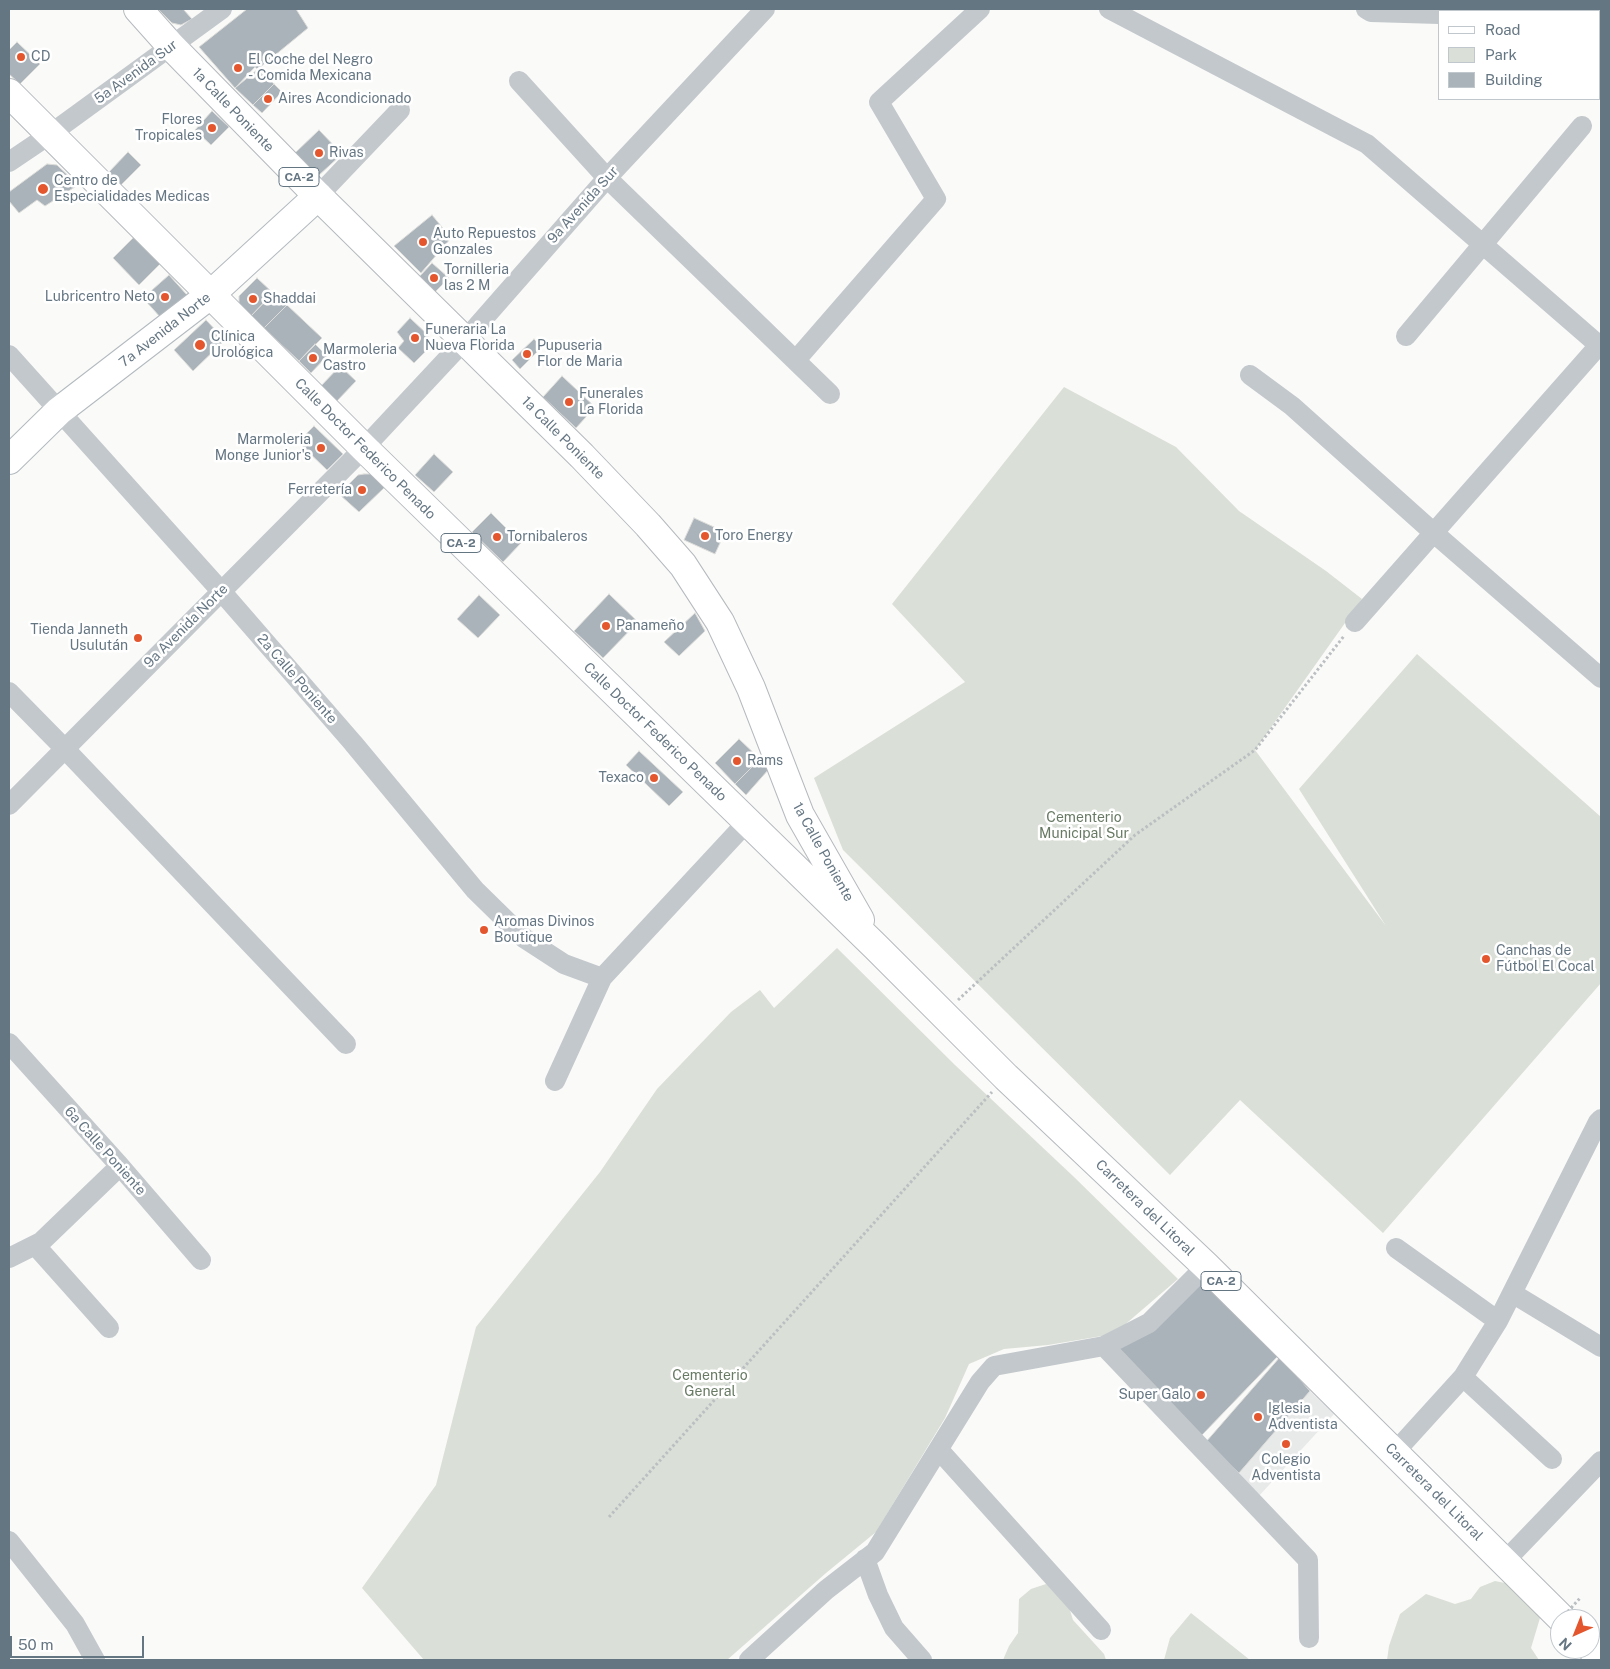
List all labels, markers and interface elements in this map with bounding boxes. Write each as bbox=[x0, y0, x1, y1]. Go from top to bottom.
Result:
legend bbox=[1438, 10, 1600, 100]
text: Road bbox=[1485, 21, 1521, 38]
street label: 5a Avenida Sur bbox=[91, 36, 181, 108]
text: Park bbox=[1485, 46, 1517, 63]
place label: CD bbox=[31, 49, 50, 65]
marker: CD bbox=[15, 51, 27, 63]
place label: El Coche del Negro - Comida Mexicana bbox=[248, 52, 373, 84]
marker: El Coche del Negro - Comida Mexicana bbox=[232, 62, 244, 74]
street label: 1a Calle Poniente bbox=[189, 64, 277, 156]
text: Building bbox=[1485, 71, 1543, 88]
place label: Aires Acondicionado bbox=[278, 91, 411, 107]
marker: Aires Acondicionado bbox=[262, 93, 274, 105]
place label: Flores Tropicales bbox=[135, 112, 202, 144]
marker: Flores Tropicales bbox=[206, 122, 218, 134]
place label: Rivas bbox=[329, 145, 363, 161]
marker: Rivas bbox=[313, 147, 325, 159]
street label: 9a Avenida Sur bbox=[544, 163, 622, 247]
road number: CA-2 bbox=[279, 168, 319, 186]
place label: Centro de Especialidades Medicas bbox=[54, 173, 209, 206]
marker: Centro de Especialidades Medicas bbox=[36, 182, 50, 196]
place label: Auto Repuestos Gonzales bbox=[433, 226, 536, 258]
marker: Auto Repuestos Gonzales bbox=[417, 236, 429, 248]
place label: Tornilleria las 2 M bbox=[444, 262, 509, 294]
marker: Tornilleria las 2 M bbox=[428, 272, 440, 284]
place label: Lubricentro Neto bbox=[45, 289, 155, 305]
street label: 7a Avenida Norte bbox=[116, 289, 214, 371]
marker: Lubricentro Neto bbox=[159, 291, 171, 303]
place label: Shaddai bbox=[263, 291, 316, 307]
marker: Shaddai bbox=[247, 293, 259, 305]
place label: Funeraria La Nueva Florida bbox=[425, 322, 515, 354]
place label: Clínica Urológica bbox=[211, 329, 273, 362]
marker: Funeraria La Nueva Florida bbox=[409, 332, 421, 344]
marker: Clínica Urológica bbox=[193, 338, 207, 352]
place label: Pupuseria Flor de Maria bbox=[537, 338, 622, 371]
place label: Marmoleria Castro bbox=[323, 342, 397, 374]
marker: Pupuseria Flor de Maria bbox=[521, 348, 533, 360]
marker: Marmoleria Castro bbox=[307, 352, 319, 364]
street label: Calle Doctor Federico Penado bbox=[291, 375, 439, 523]
place label: Funerales La Florida bbox=[579, 386, 643, 418]
street label: 1a Calle Poniente bbox=[518, 393, 608, 483]
marker: Funerales La Florida bbox=[563, 396, 575, 408]
place label: Marmoleria Monge Junior's bbox=[215, 432, 311, 464]
marker: Marmoleria Monge Junior's bbox=[315, 442, 327, 454]
place label: Ferretería bbox=[288, 482, 352, 498]
marker: Ferretería bbox=[356, 484, 368, 496]
place label: Toro Energy bbox=[715, 528, 793, 544]
place label: Tornibaleros bbox=[507, 529, 588, 545]
marker: Toro Energy bbox=[699, 530, 711, 542]
marker: Tornibaleros bbox=[491, 531, 503, 543]
road number: CA-2 bbox=[441, 534, 481, 552]
street label: 9a Avenida Norte bbox=[141, 581, 231, 671]
place label: Panameño bbox=[616, 618, 684, 634]
marker: Panameño bbox=[600, 620, 612, 632]
place label: Tienda Janneth Usulután bbox=[30, 622, 128, 654]
street label: 2a Calle Poniente bbox=[254, 631, 340, 727]
marker: Tienda Janneth Usulután bbox=[132, 632, 144, 644]
street label: Calle Doctor Federico Penado bbox=[580, 659, 730, 805]
place label: Rams bbox=[747, 753, 783, 769]
marker: Rams bbox=[731, 755, 743, 767]
place label: Texaco bbox=[598, 770, 644, 786]
marker: Texaco bbox=[648, 772, 660, 784]
street label: 1a Calle Poniente bbox=[789, 800, 857, 904]
park label: Cementerio Municipal Sur bbox=[1039, 810, 1129, 842]
place label: Aromas Divinos Boutique bbox=[494, 914, 594, 946]
marker: Aromas Divinos Boutique bbox=[478, 924, 490, 936]
place label: Canchas de Fútbol El Cocal bbox=[1496, 943, 1595, 976]
marker: Canchas de Fútbol El Cocal bbox=[1480, 953, 1492, 965]
street label: 6a Calle Poniente bbox=[61, 1103, 149, 1199]
street label: Carretera del Litoral bbox=[1092, 1156, 1198, 1260]
road number: CA-2 bbox=[1201, 1272, 1241, 1290]
park label: Cementerio General bbox=[672, 1368, 748, 1400]
place label: Super Galo bbox=[1118, 1387, 1191, 1403]
marker: Super Galo bbox=[1195, 1389, 1207, 1401]
place label: Iglesia Adventista bbox=[1268, 1401, 1338, 1434]
marker: Iglesia Adventista bbox=[1252, 1411, 1264, 1423]
marker: Colegio Adventista bbox=[1280, 1438, 1292, 1450]
street label: Carretera del Litoral bbox=[1382, 1440, 1486, 1544]
place label: Colegio Adventista bbox=[1251, 1452, 1321, 1484]
north arrow bbox=[1550, 1609, 1600, 1659]
scale bar bbox=[12, 1626, 146, 1658]
text: N bbox=[1556, 1635, 1575, 1654]
text: 50 m bbox=[18, 1636, 53, 1653]

